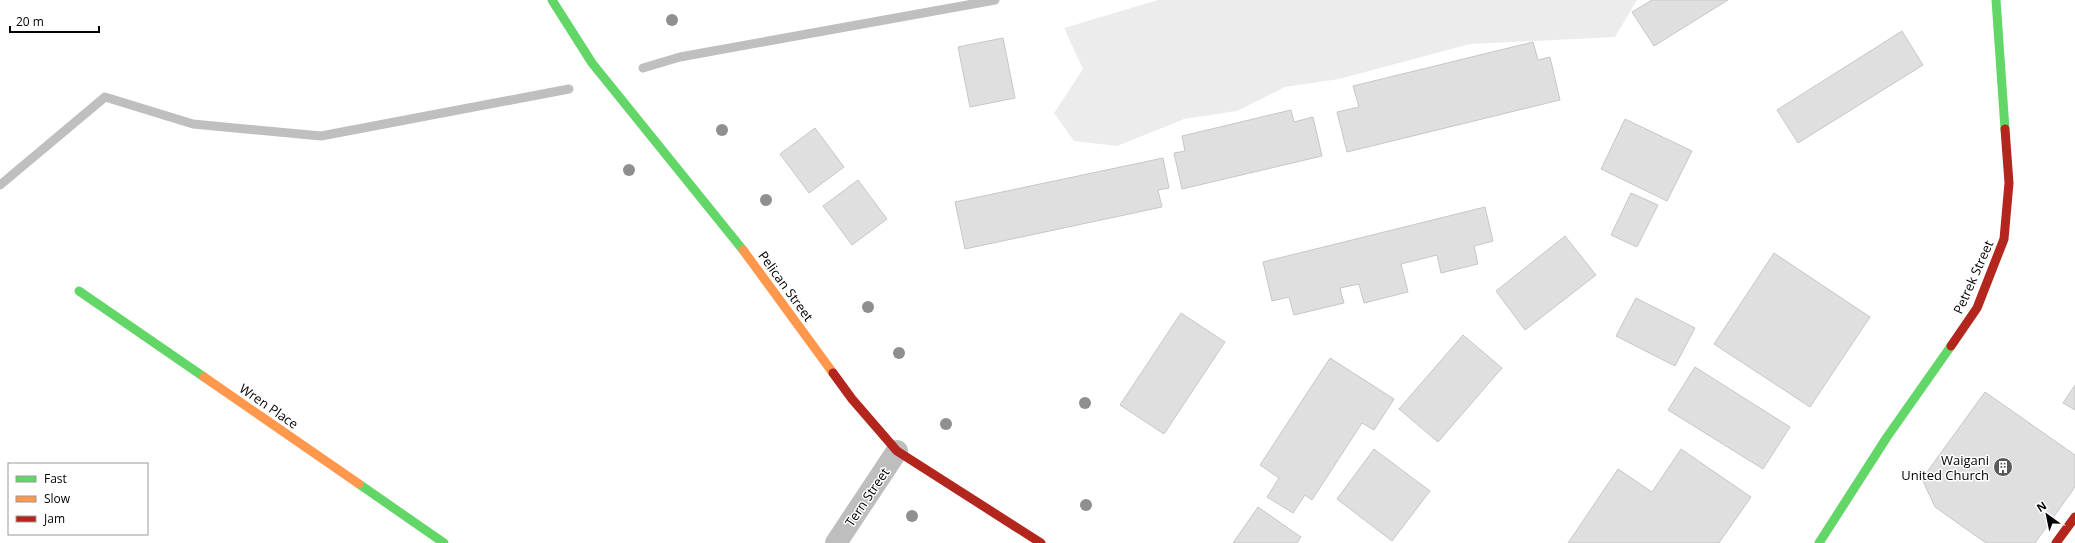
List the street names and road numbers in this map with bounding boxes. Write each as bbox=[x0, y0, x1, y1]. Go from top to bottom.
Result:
street label: Petrek Street bbox=[1949, 237, 1997, 317]
street label: Pelican Street bbox=[754, 247, 818, 325]
street label: Wren Place bbox=[236, 379, 302, 433]
street label: Tern Street bbox=[841, 464, 894, 530]

